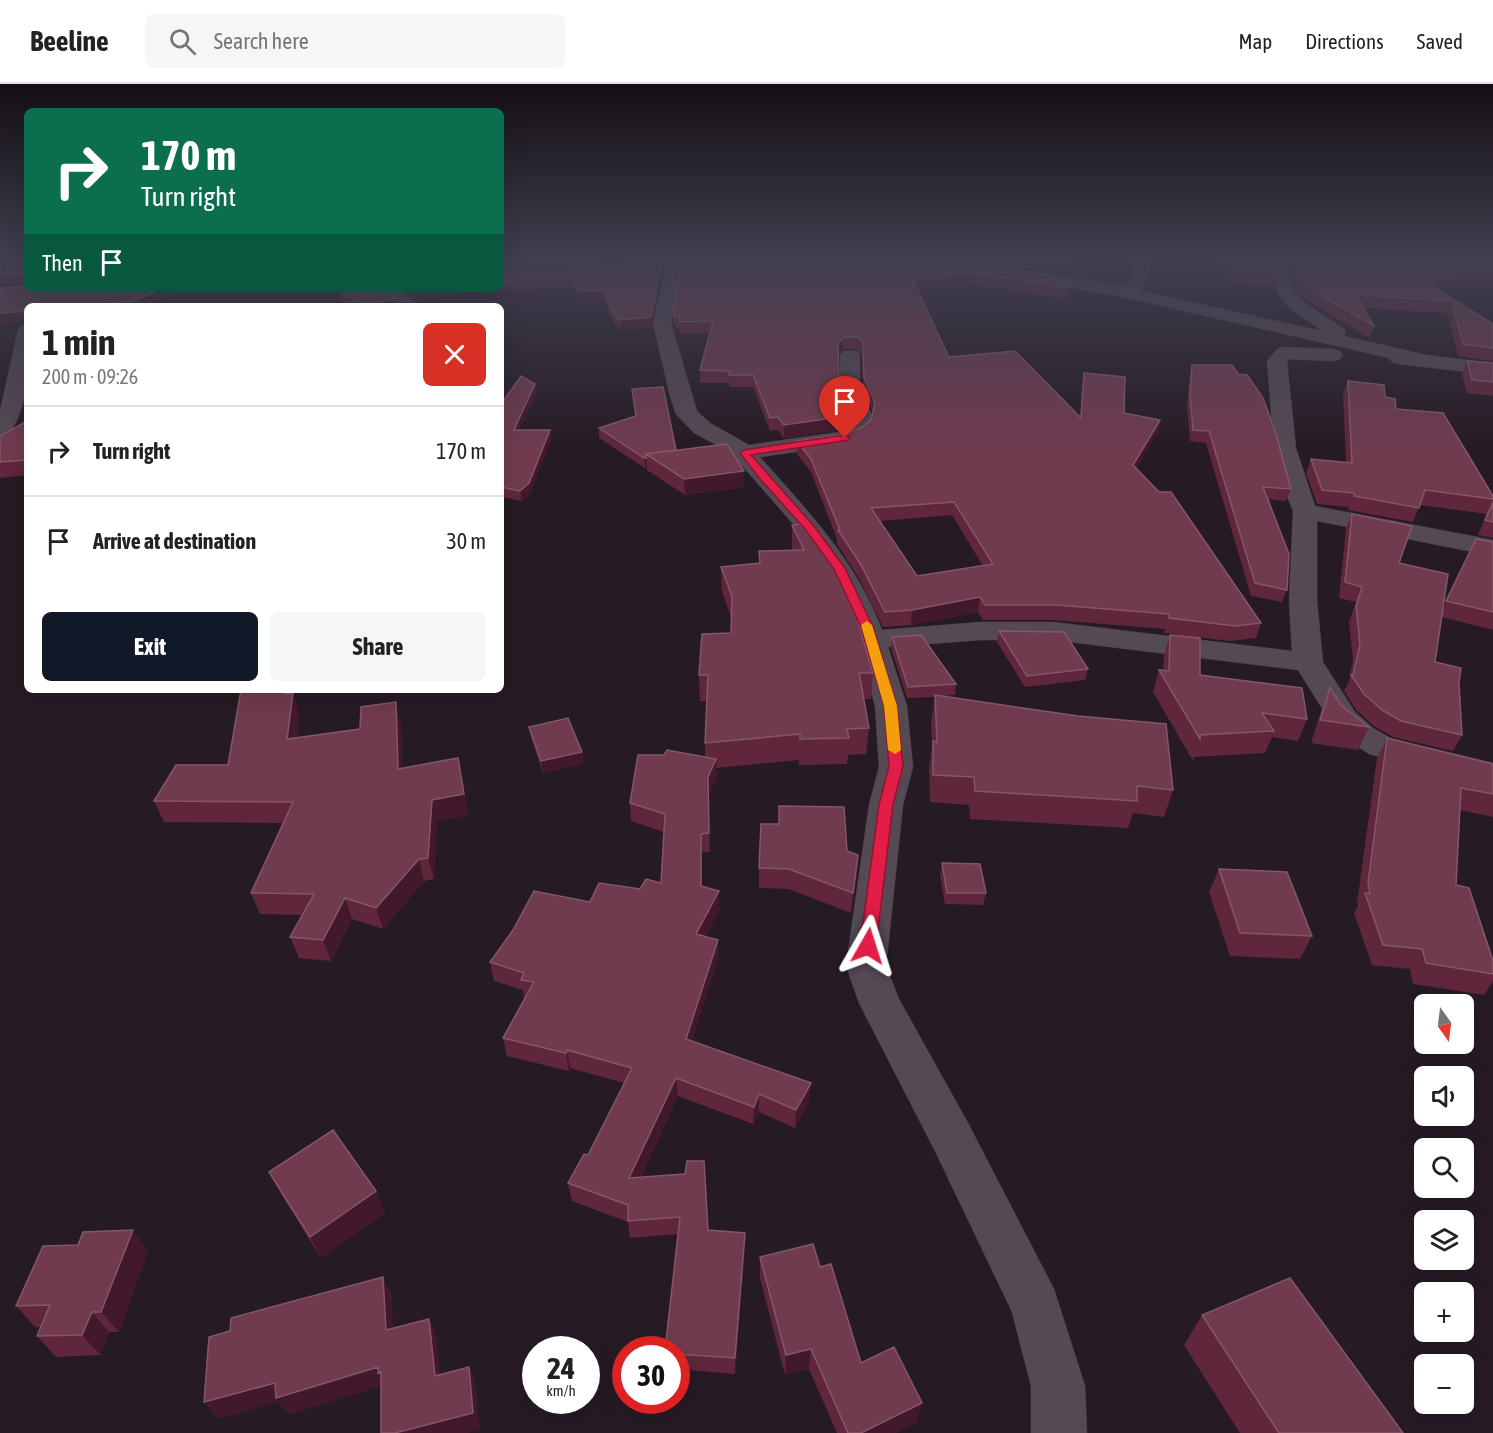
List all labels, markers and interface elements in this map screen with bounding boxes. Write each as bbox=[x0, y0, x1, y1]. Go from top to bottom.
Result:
search box bbox=[145, 14, 565, 68]
text: Beeline bbox=[30, 25, 109, 57]
icon: search bbox=[166, 25, 199, 58]
text: Search here bbox=[214, 28, 309, 54]
text: Map bbox=[1238, 29, 1272, 53]
text: Directions bbox=[1305, 29, 1384, 53]
text: Saved bbox=[1417, 29, 1463, 53]
text: 170 m bbox=[141, 131, 236, 179]
icon: right bbox=[42, 132, 120, 210]
text: Turn right bbox=[141, 181, 236, 212]
icon: arrive bbox=[95, 246, 128, 279]
text: Then bbox=[42, 250, 83, 276]
text: 1 min bbox=[42, 321, 116, 363]
button: close bbox=[423, 323, 486, 386]
text: 200 m · 09:26 bbox=[42, 365, 138, 388]
pin bbox=[819, 376, 870, 438]
icon: arrive bbox=[828, 385, 861, 418]
icon: right bbox=[42, 435, 75, 468]
text: Turn right bbox=[93, 438, 170, 464]
text: 170 m bbox=[436, 438, 486, 464]
icon: arrive bbox=[42, 525, 75, 558]
text: Arrive at destination bbox=[93, 528, 256, 554]
text: 30 m bbox=[446, 528, 486, 554]
button: Exit bbox=[42, 612, 258, 681]
button: Share bbox=[270, 612, 486, 681]
position arrow bbox=[836, 914, 900, 978]
north arrow bbox=[1414, 994, 1474, 1054]
map controls bbox=[1414, 994, 1474, 1414]
button: sound bbox=[1414, 1066, 1474, 1126]
button: search bbox=[1414, 1138, 1474, 1198]
button: layers bbox=[1414, 1210, 1474, 1270]
button: + bbox=[1414, 1282, 1474, 1342]
speed limit sign: 30 bbox=[612, 1336, 690, 1414]
text: 24 bbox=[547, 1351, 575, 1385]
button: − bbox=[1414, 1354, 1474, 1414]
text: km/h bbox=[546, 1382, 576, 1399]

